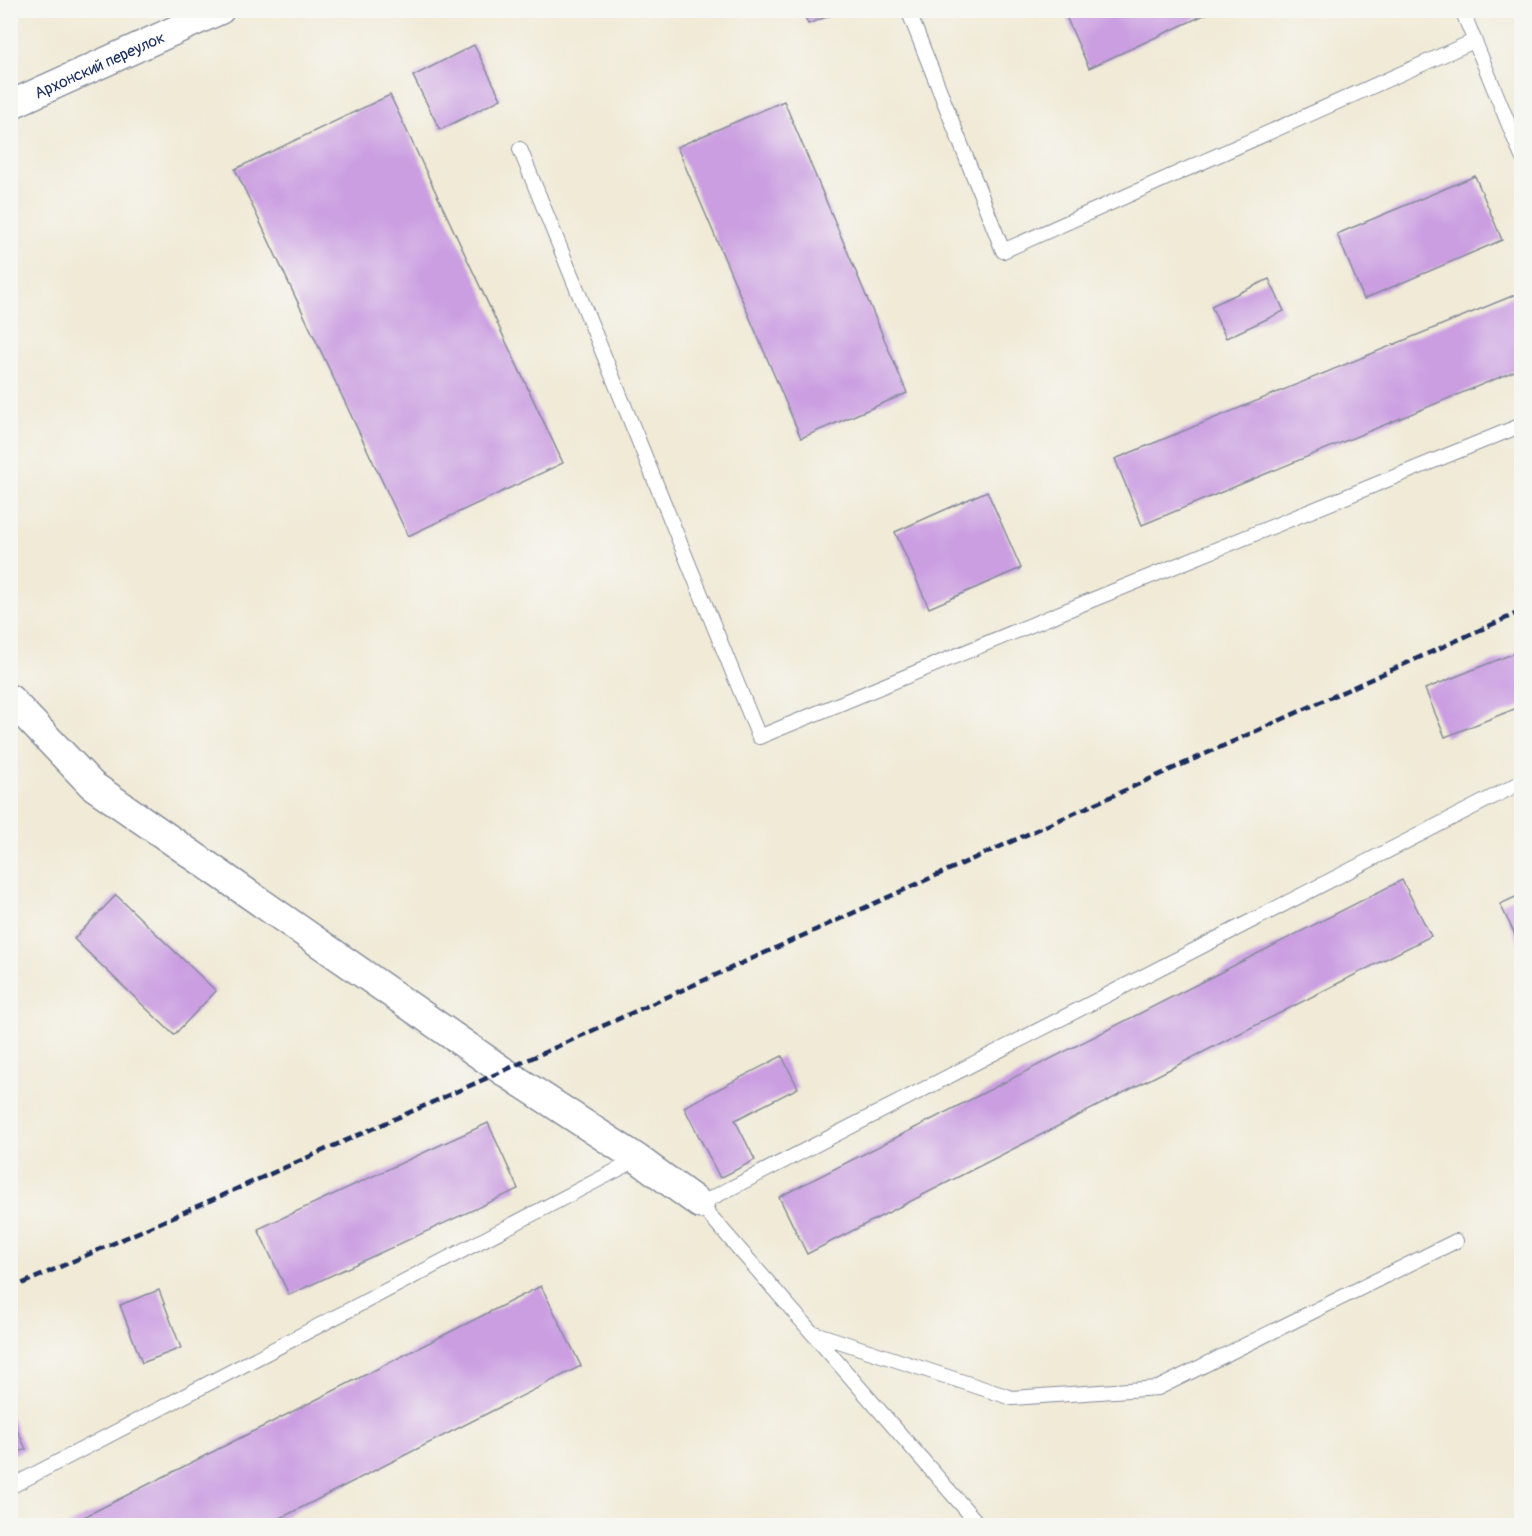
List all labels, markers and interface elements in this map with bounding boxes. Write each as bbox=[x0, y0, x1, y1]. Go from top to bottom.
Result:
street label: Архонский переулок bbox=[31, 27, 168, 104]

